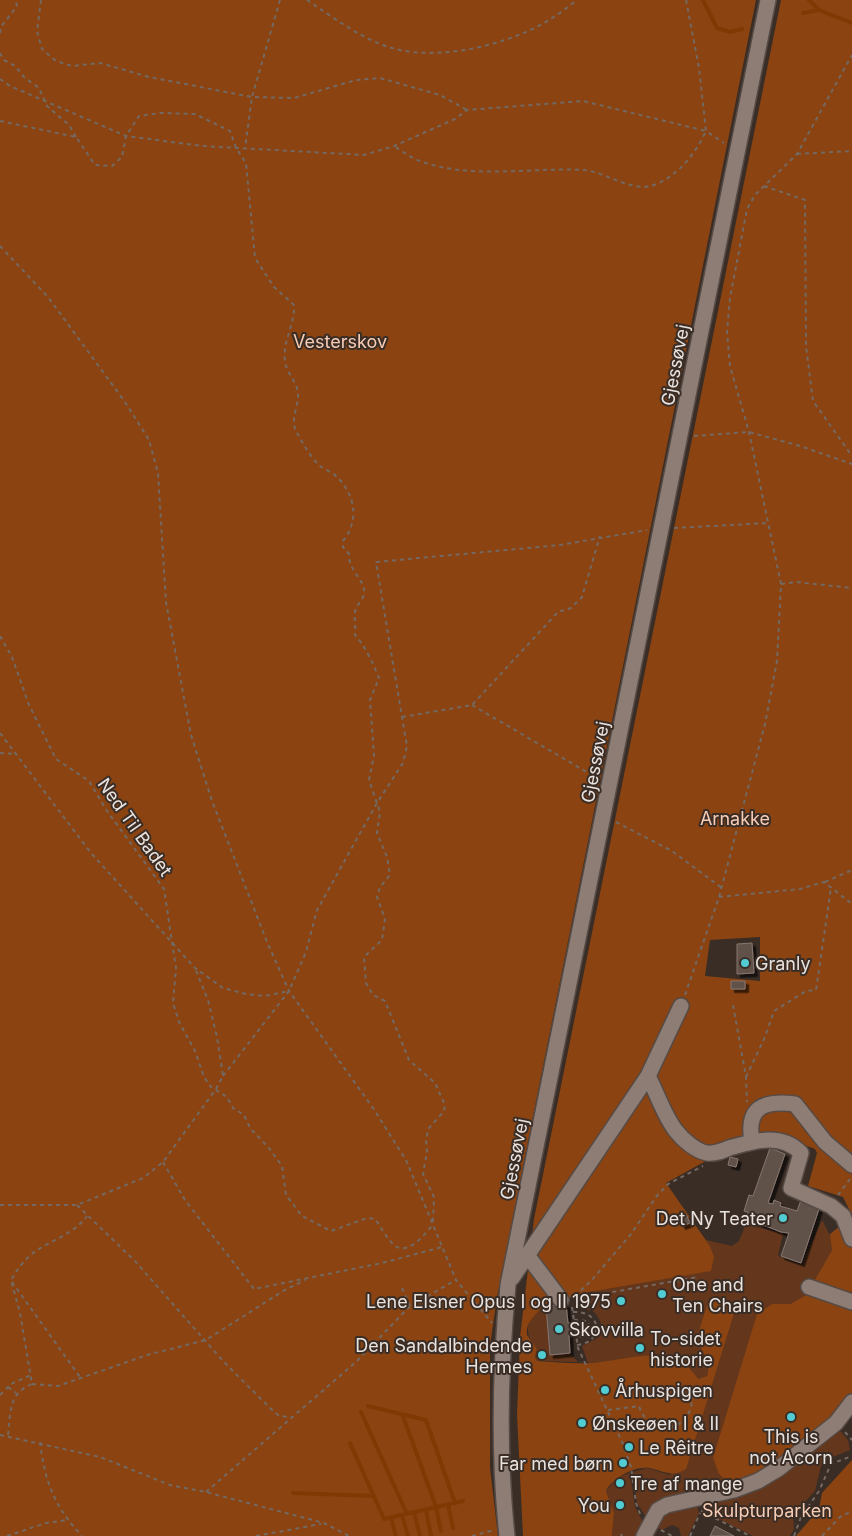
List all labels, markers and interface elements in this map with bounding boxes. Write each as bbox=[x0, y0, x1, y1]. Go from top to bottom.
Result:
street label: Gjessøvej bbox=[657, 323, 693, 407]
park label: Vesterskov bbox=[293, 331, 387, 352]
street label: Gjessøvej bbox=[577, 720, 613, 804]
street label: Ned Til Badet bbox=[93, 774, 177, 880]
park label: Arnakke bbox=[700, 808, 770, 829]
place label: Granly bbox=[755, 953, 811, 974]
marker: Granly bbox=[739, 957, 751, 969]
street label: Gjessøvej bbox=[496, 1117, 532, 1201]
place label: Det Ny Teater bbox=[656, 1208, 773, 1229]
marker: Det Ny Teater bbox=[777, 1212, 789, 1224]
place label: One and Ten Chairs bbox=[672, 1274, 763, 1316]
marker: One and Ten Chairs bbox=[656, 1288, 668, 1300]
place label: Lene Elsner Opus I og II 1975 bbox=[366, 1291, 611, 1312]
marker: Lene Elsner Opus I og II 1975 bbox=[615, 1295, 627, 1307]
place label: Skovvilla bbox=[569, 1319, 644, 1340]
marker: Skovvilla bbox=[553, 1323, 565, 1335]
place label: To-sidet historie bbox=[650, 1328, 721, 1370]
place label: Den Sandalbindende Hermes bbox=[355, 1335, 532, 1377]
marker: To-sidet historie bbox=[634, 1342, 646, 1354]
marker: Den Sandalbindende Hermes bbox=[536, 1349, 548, 1361]
place label: Århuspigen bbox=[615, 1378, 713, 1401]
marker: Århuspigen bbox=[599, 1384, 611, 1396]
marker: This is not Acorn bbox=[785, 1411, 797, 1423]
place label: Ønskeøen I & II bbox=[592, 1413, 719, 1434]
marker: Ønskeøen I & II bbox=[576, 1417, 588, 1429]
place label: This is not Acorn bbox=[749, 1426, 833, 1468]
place label: Le Rêitre bbox=[639, 1437, 714, 1458]
marker: Le Rêitre bbox=[623, 1441, 635, 1453]
place label: Far med børn bbox=[499, 1453, 613, 1474]
marker: Far med børn bbox=[617, 1457, 629, 1469]
place label: Tre af mange bbox=[630, 1473, 743, 1494]
marker: Tre af mange bbox=[614, 1477, 626, 1489]
place label: You bbox=[578, 1495, 610, 1516]
marker: You bbox=[614, 1499, 626, 1511]
park label: Skulpturparken bbox=[702, 1500, 832, 1521]

